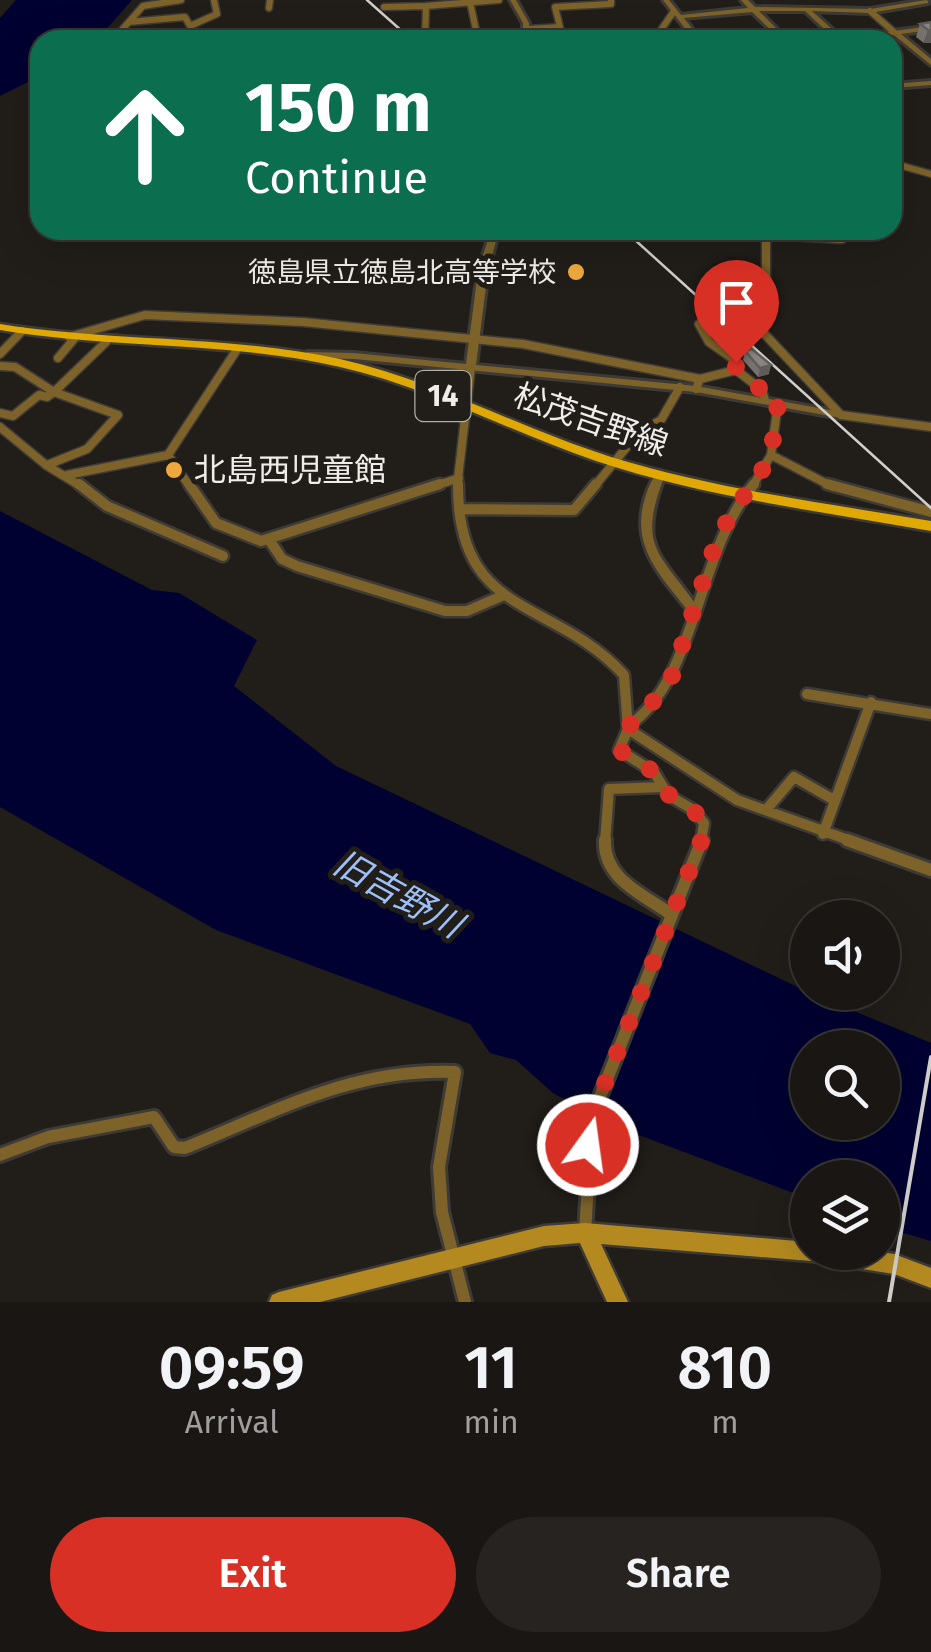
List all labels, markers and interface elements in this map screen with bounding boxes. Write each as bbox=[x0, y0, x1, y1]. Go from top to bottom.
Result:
text: 150 m bbox=[245, 66, 432, 150]
icon: ahead bbox=[80, 70, 210, 200]
text: Continue bbox=[245, 151, 428, 205]
place label: 徳島県立徳島北高等学校 bbox=[248, 256, 556, 289]
pin bbox=[694, 260, 779, 363]
marker: 徳島県立徳島北高等学校 bbox=[565, 261, 587, 283]
icon: arrive bbox=[709, 275, 764, 330]
road number: 14 bbox=[416, 371, 470, 421]
street label: 松茂吉野線 bbox=[509, 376, 673, 464]
place label: 北島西児童館 bbox=[194, 451, 386, 489]
marker: 北島西児童館 bbox=[163, 459, 185, 481]
water label: 旧吉野川 bbox=[327, 842, 473, 948]
map controls bbox=[790, 900, 900, 1270]
button: sound bbox=[790, 900, 900, 1010]
button: search bbox=[790, 1030, 900, 1140]
position arrow bbox=[536, 1093, 640, 1197]
button: layers bbox=[790, 1160, 900, 1270]
text: 09:59 bbox=[159, 1332, 305, 1404]
text: 11 bbox=[464, 1332, 518, 1404]
text: 810 bbox=[677, 1332, 772, 1404]
text: Arrival bbox=[185, 1403, 279, 1441]
text: min bbox=[463, 1403, 519, 1441]
text: m bbox=[711, 1403, 739, 1441]
button: Exit bbox=[50, 1517, 456, 1632]
button: Share bbox=[476, 1517, 881, 1632]

